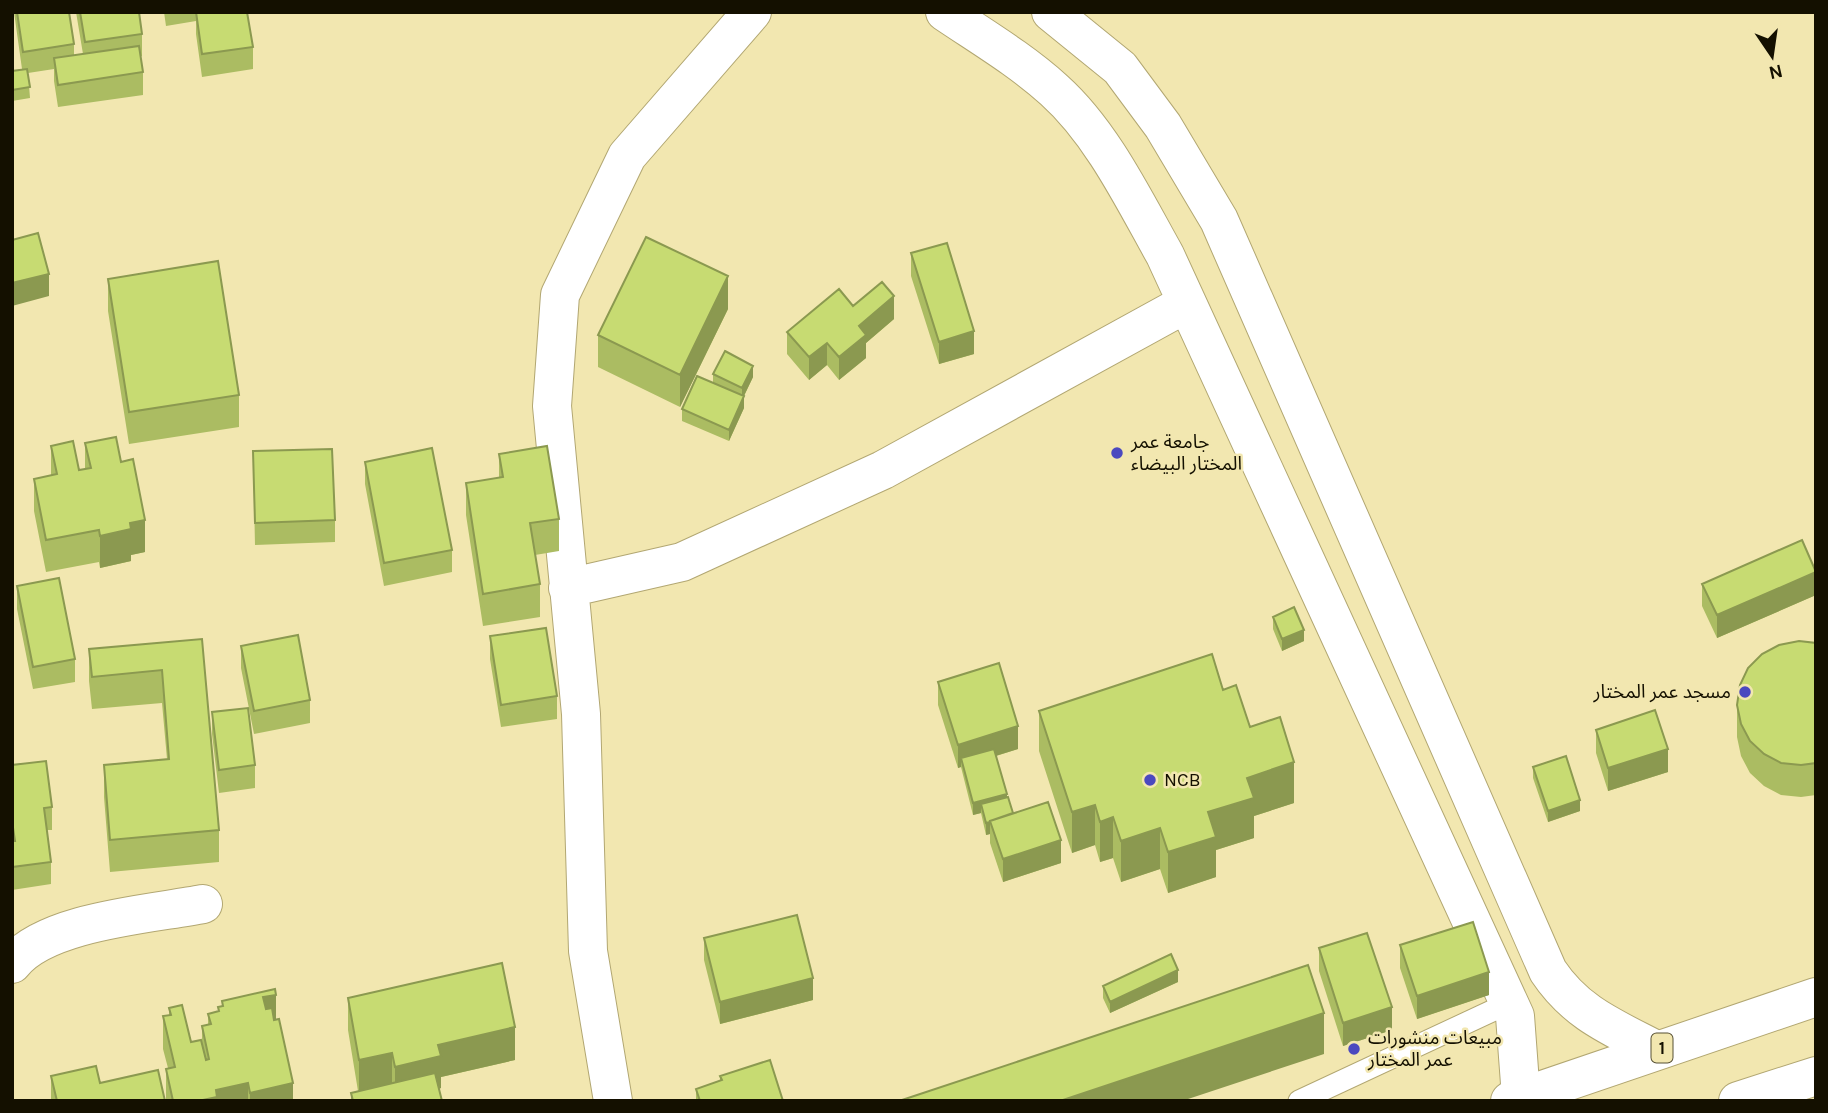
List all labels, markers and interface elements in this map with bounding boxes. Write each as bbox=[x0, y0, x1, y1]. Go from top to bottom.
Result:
north arrow bbox=[1737, 21, 1807, 91]
text: N bbox=[1766, 59, 1785, 84]
place label: جامعة عمر المختار البيضاء bbox=[1130, 431, 1242, 475]
marker: جامعة عمر المختار البيضاء bbox=[1109, 445, 1125, 461]
place label: مسجد عمر المختار bbox=[1592, 681, 1731, 703]
marker: مسجد عمر المختار bbox=[1737, 684, 1753, 700]
place label: NCB bbox=[1164, 769, 1200, 791]
marker: NCB bbox=[1142, 772, 1158, 788]
place label: مبيعات منشورات عمر المختار bbox=[1367, 1027, 1502, 1071]
road number: 1 bbox=[1652, 1034, 1672, 1063]
marker: مبيعات منشورات عمر المختار bbox=[1346, 1041, 1362, 1057]

